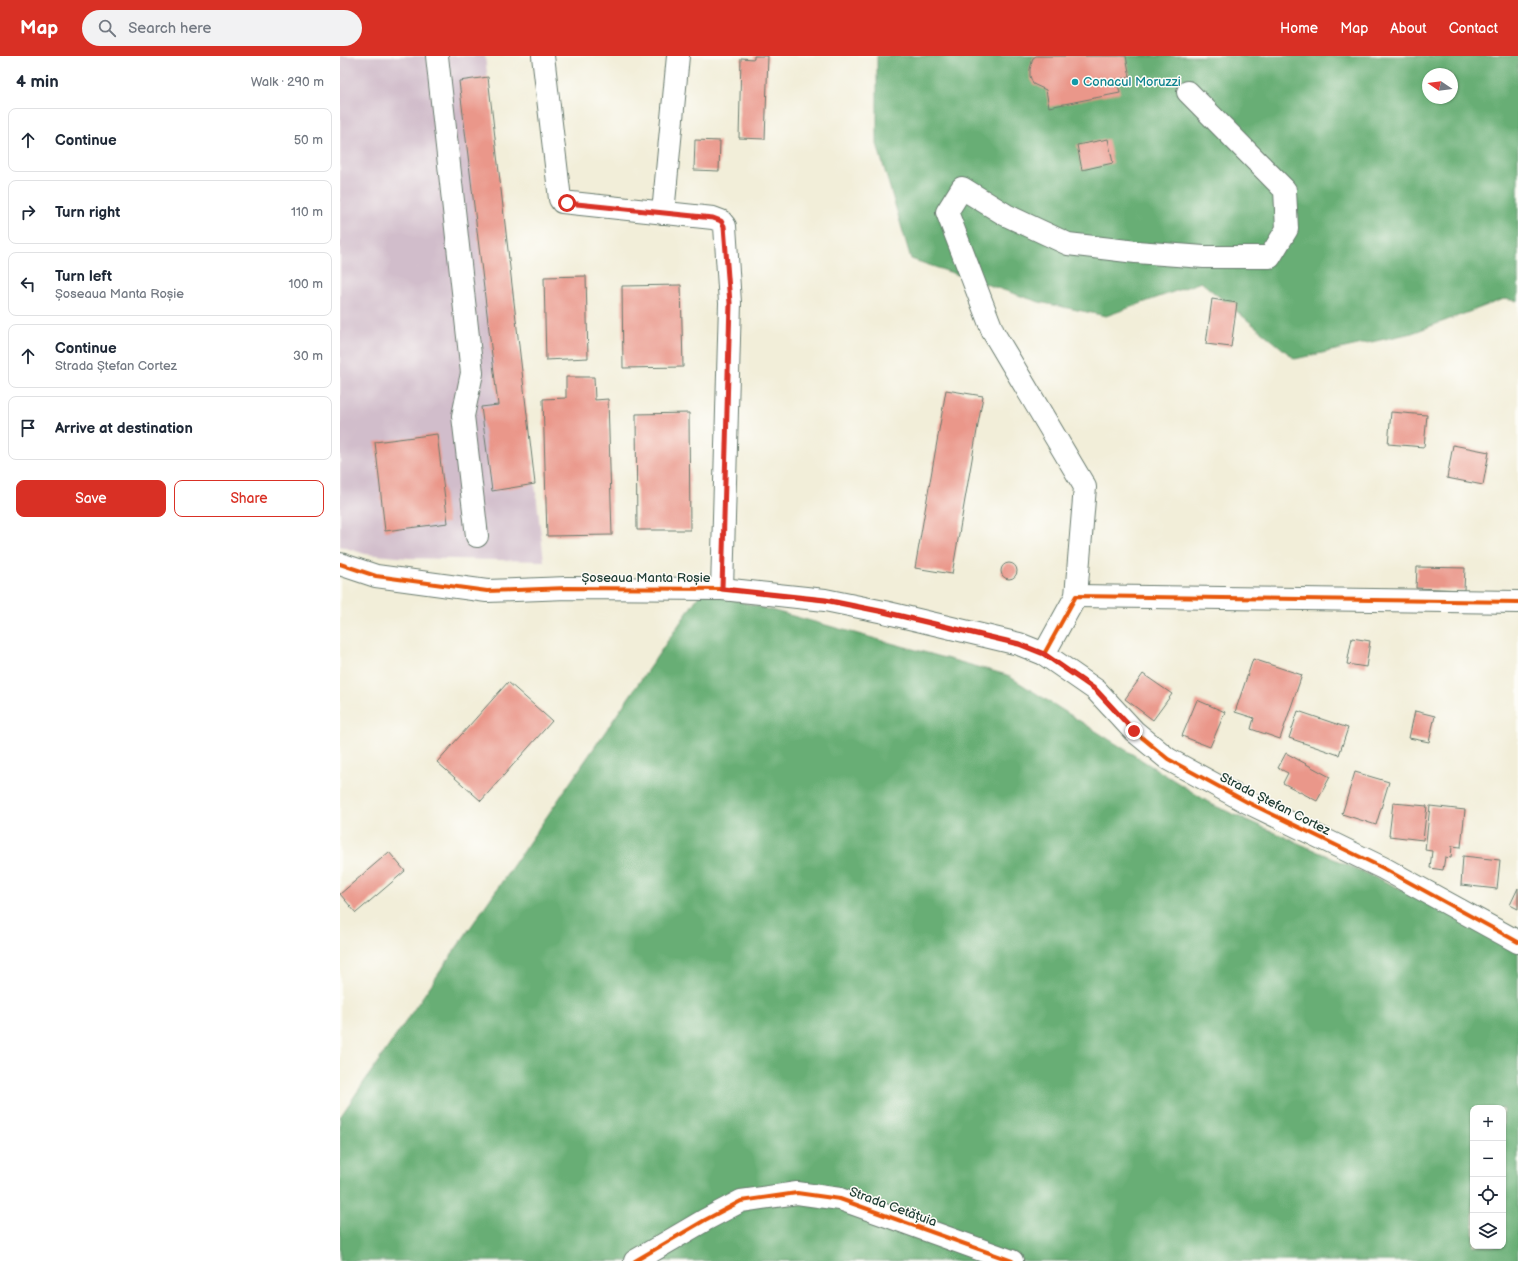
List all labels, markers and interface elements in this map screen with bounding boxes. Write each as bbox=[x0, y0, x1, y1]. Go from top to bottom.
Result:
search box bbox=[82, 10, 362, 46]
text: Map bbox=[20, 17, 58, 40]
icon: search bbox=[96, 17, 118, 39]
text: Search here bbox=[128, 19, 211, 38]
text: Home bbox=[1280, 20, 1318, 37]
text: Map bbox=[1340, 20, 1368, 37]
text: About bbox=[1390, 20, 1427, 37]
text: Contact bbox=[1449, 20, 1498, 37]
north arrow bbox=[1422, 68, 1458, 104]
text: 4 min bbox=[16, 72, 59, 92]
text: Walk · 290 m bbox=[251, 74, 324, 90]
place label: Conacul Moruzzi bbox=[1083, 74, 1181, 90]
marker: Conacul Moruzzi bbox=[1070, 77, 1080, 87]
icon: ahead bbox=[17, 129, 39, 151]
text: Continue bbox=[55, 131, 117, 150]
text: 50 m bbox=[294, 132, 323, 148]
route start bbox=[558, 194, 576, 212]
icon: right bbox=[17, 201, 39, 223]
text: Turn right bbox=[55, 203, 120, 222]
text: 110 m bbox=[291, 204, 323, 220]
text: Turn left bbox=[55, 267, 112, 286]
icon: left bbox=[17, 273, 39, 295]
text: 100 m bbox=[288, 276, 323, 292]
text: Șoseaua Manta Roșie bbox=[55, 286, 184, 302]
text: Continue bbox=[55, 339, 117, 358]
icon: ahead bbox=[17, 345, 39, 367]
text: 30 m bbox=[293, 348, 323, 364]
text: Strada Ștefan Cortez bbox=[55, 358, 177, 374]
icon: arrive bbox=[17, 417, 39, 439]
text: Arrive at destination bbox=[55, 419, 193, 438]
button: Save bbox=[16, 480, 166, 517]
button: Share bbox=[174, 480, 324, 517]
street label: Șoseaua Manta Roșie bbox=[581, 570, 711, 586]
route end bbox=[1125, 722, 1143, 740]
street label: Strada Ștefan Cortez bbox=[1217, 769, 1334, 839]
map controls bbox=[1470, 1105, 1506, 1249]
button: + bbox=[1470, 1105, 1506, 1141]
button: − bbox=[1470, 1141, 1506, 1177]
button: locate bbox=[1470, 1177, 1506, 1213]
street label: Strada Cetățuia bbox=[847, 1184, 939, 1230]
button: layers bbox=[1470, 1213, 1506, 1249]

